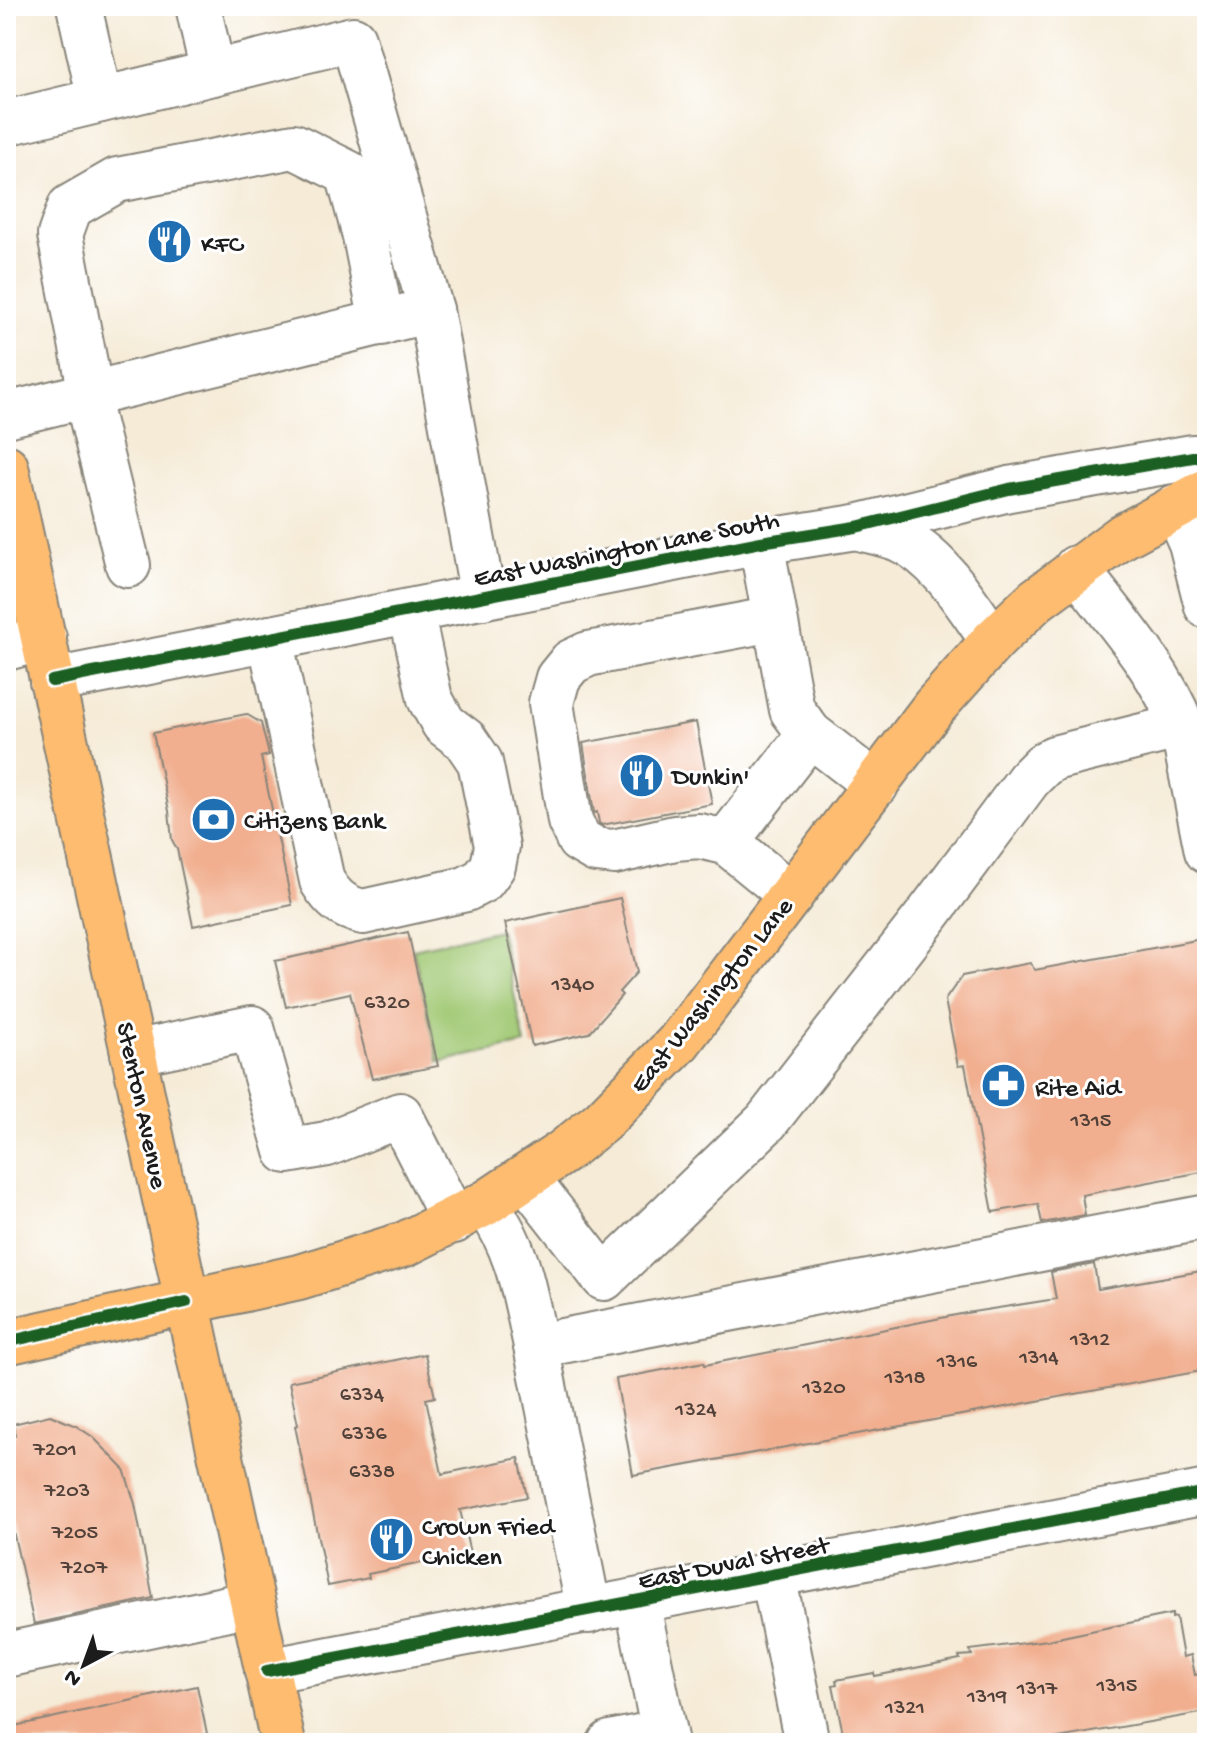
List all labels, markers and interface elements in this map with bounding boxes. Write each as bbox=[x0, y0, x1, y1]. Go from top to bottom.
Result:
restaurant icon: KFC bbox=[146, 218, 194, 266]
place label: KFC bbox=[201, 231, 245, 262]
street label: East Washington Lane South bbox=[471, 507, 782, 596]
restaurant icon: Dunkin' bbox=[617, 751, 665, 799]
place label: Dunkin' bbox=[670, 764, 750, 795]
bank icon: Citizens Bank bbox=[189, 795, 237, 843]
place label: Citizens Bank bbox=[244, 808, 387, 839]
street label: East Washington Lane bbox=[625, 893, 802, 1101]
house number: 1340 bbox=[550, 973, 595, 999]
house number: 6320 bbox=[364, 991, 410, 1017]
street label: Stenton Avenue bbox=[107, 1020, 172, 1192]
pharmacy icon: Rite Aid bbox=[980, 1062, 1028, 1110]
place label: Rite Aid bbox=[1035, 1075, 1122, 1106]
house number: 1315 bbox=[1070, 1109, 1111, 1135]
house number: 1312 bbox=[1069, 1328, 1110, 1354]
house number: 1314 bbox=[1018, 1346, 1059, 1372]
house number: 1316 bbox=[936, 1350, 978, 1376]
house number: 1318 bbox=[883, 1366, 926, 1392]
house number: 1320 bbox=[801, 1376, 846, 1402]
house number: 6334 bbox=[340, 1383, 385, 1409]
house number: 1324 bbox=[674, 1398, 717, 1424]
house number: 6336 bbox=[341, 1422, 387, 1448]
house number: 7201 bbox=[32, 1438, 77, 1464]
house number: 6338 bbox=[349, 1460, 395, 1486]
house number: 7203 bbox=[43, 1479, 90, 1505]
place label: Crown Fried Chicken bbox=[422, 1514, 556, 1575]
restaurant icon: Crown Fried Chicken bbox=[367, 1516, 415, 1564]
house number: 7205 bbox=[51, 1521, 98, 1547]
street label: East Duval Street bbox=[636, 1531, 834, 1599]
house number: 7207 bbox=[60, 1556, 108, 1582]
north arrow bbox=[44, 1625, 124, 1705]
text: N bbox=[60, 1663, 87, 1692]
house number: 1315 bbox=[1096, 1674, 1137, 1700]
house number: 1317 bbox=[1016, 1677, 1058, 1703]
house number: 1319 bbox=[966, 1685, 1007, 1711]
house number: 1321 bbox=[884, 1696, 925, 1722]

